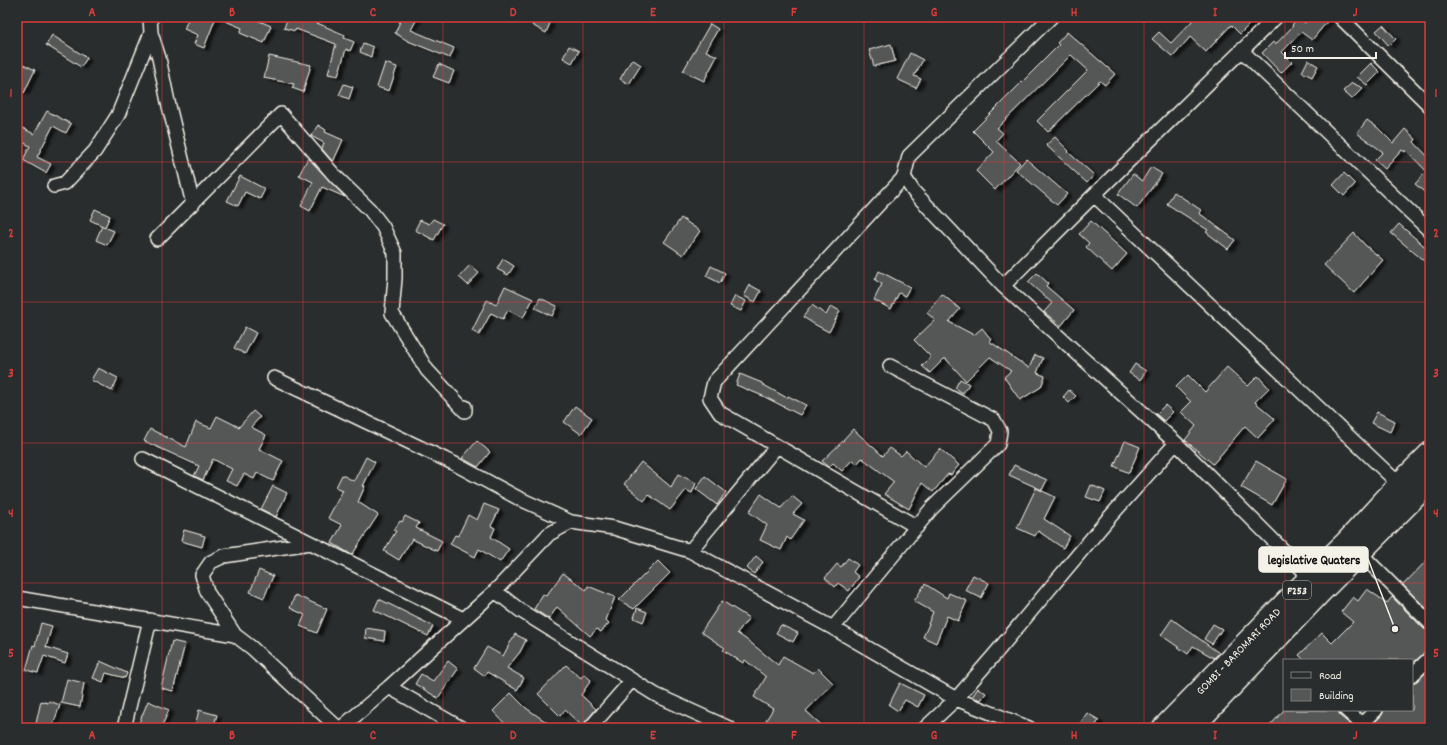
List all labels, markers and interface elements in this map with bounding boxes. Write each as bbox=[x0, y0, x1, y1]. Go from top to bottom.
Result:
text: A bbox=[88, 4, 96, 23]
text: B bbox=[229, 4, 235, 23]
text: C bbox=[370, 4, 377, 23]
text: D bbox=[510, 4, 517, 23]
text: E bbox=[650, 4, 657, 23]
text: F bbox=[791, 4, 797, 23]
text: G bbox=[931, 4, 938, 23]
text: H bbox=[1071, 4, 1078, 23]
text: I bbox=[1213, 4, 1218, 23]
text: J bbox=[1353, 4, 1358, 23]
scale bar bbox=[1285, 34, 1376, 60]
text: 50 m bbox=[1291, 41, 1314, 58]
text: 1 bbox=[10, 85, 13, 104]
text: 1 bbox=[1435, 85, 1438, 104]
text: 2 bbox=[8, 225, 14, 244]
text: 2 bbox=[1433, 225, 1439, 244]
text: 3 bbox=[8, 365, 14, 384]
text: 3 bbox=[1433, 365, 1439, 384]
text: 4 bbox=[8, 505, 14, 524]
text: 4 bbox=[1433, 505, 1439, 524]
callout: legislative Quaters bbox=[1259, 547, 1368, 572]
text: legislative Quaters bbox=[1268, 552, 1361, 571]
road number: F253 bbox=[1283, 581, 1311, 599]
street label: GOMBI - BAROMARI ROAD bbox=[1193, 605, 1285, 699]
text: 5 bbox=[8, 645, 14, 664]
text: 5 bbox=[1433, 645, 1439, 664]
legend bbox=[1283, 659, 1413, 711]
text: Road bbox=[1319, 668, 1341, 685]
text: Building bbox=[1319, 688, 1354, 705]
text: A bbox=[88, 727, 96, 745]
text: B bbox=[229, 727, 235, 745]
text: C bbox=[370, 727, 377, 745]
text: D bbox=[510, 727, 517, 745]
text: E bbox=[650, 727, 657, 745]
text: F bbox=[791, 727, 797, 745]
text: G bbox=[931, 727, 938, 745]
text: H bbox=[1071, 727, 1078, 745]
text: I bbox=[1213, 727, 1218, 745]
text: J bbox=[1353, 727, 1358, 745]

